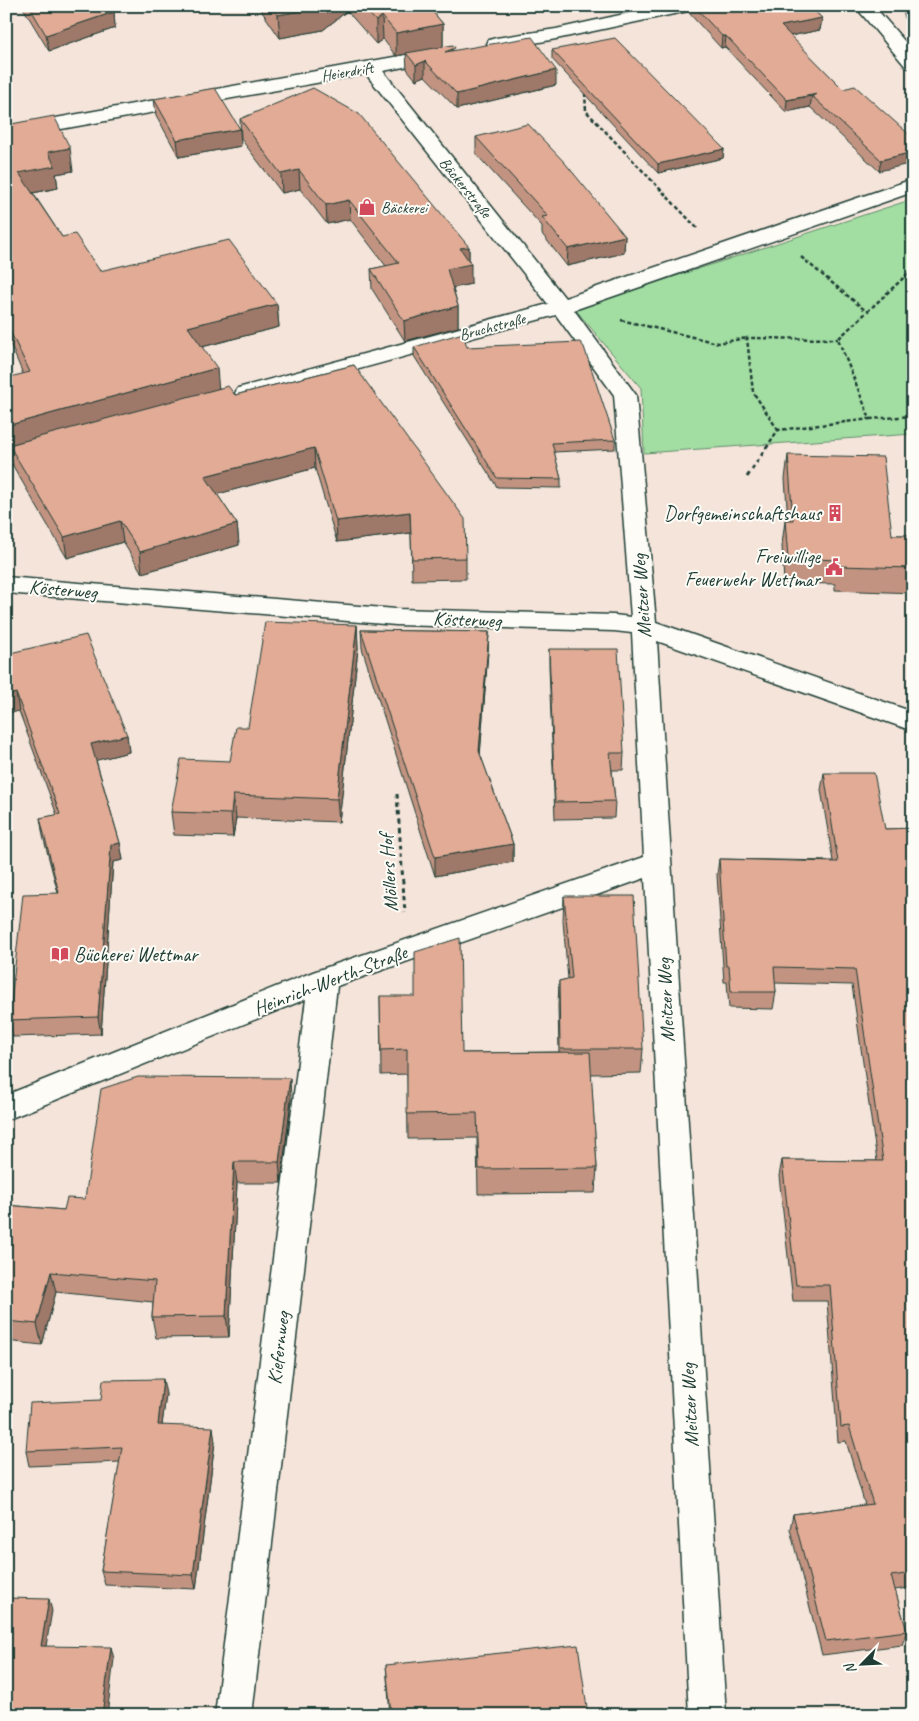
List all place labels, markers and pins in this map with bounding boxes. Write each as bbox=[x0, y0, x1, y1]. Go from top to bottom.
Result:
shop icon: Bäckerei bbox=[357, 197, 377, 217]
place label: Bäckerei bbox=[381, 198, 429, 218]
place label: Dorfgemeinschaftshaus bbox=[664, 501, 823, 526]
building icon: Dorfgemeinschaftshaus bbox=[825, 503, 845, 523]
place label: Freiwillige Feuerwehr Wettmar bbox=[685, 544, 822, 592]
public building icon: Freiwillige Feuerwehr Wettmar bbox=[824, 557, 844, 577]
place label: Bücherei Wettmar bbox=[74, 942, 199, 967]
library icon: Bücherei Wettmar bbox=[50, 944, 70, 964]

